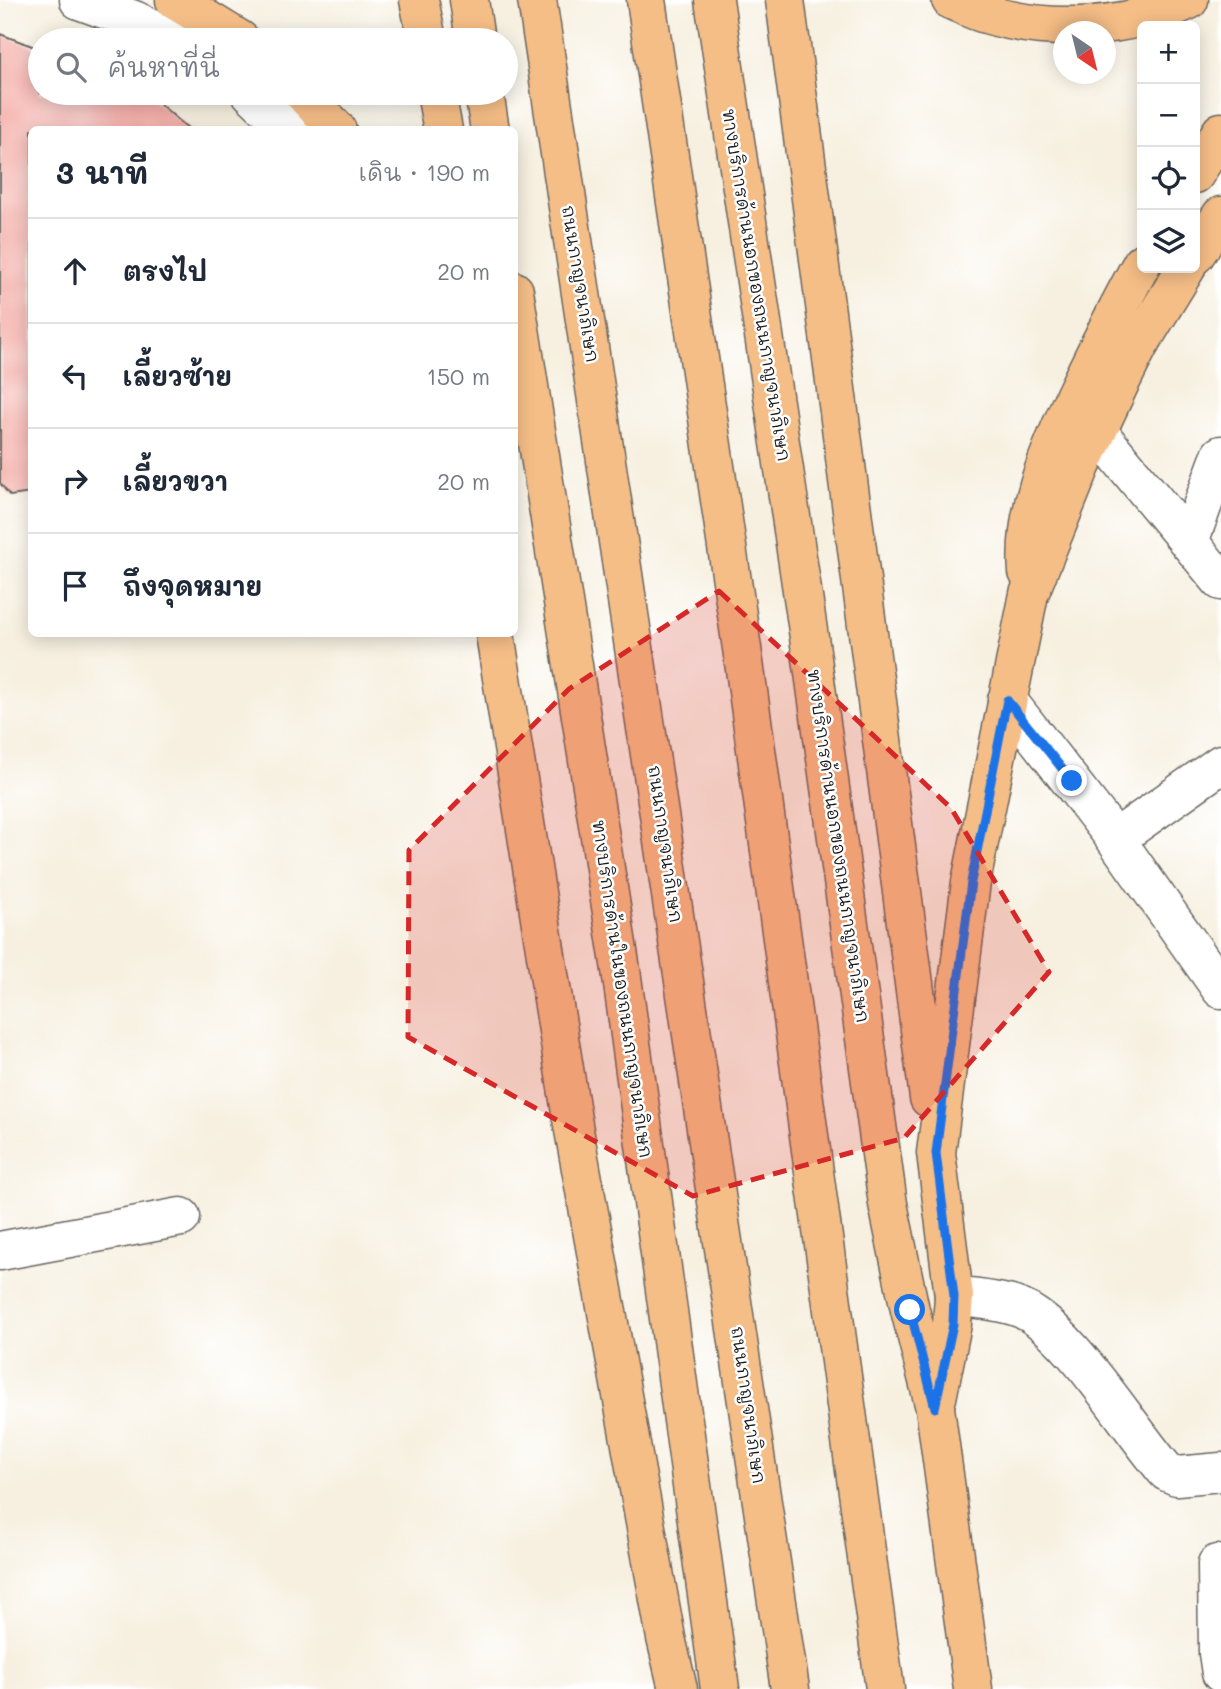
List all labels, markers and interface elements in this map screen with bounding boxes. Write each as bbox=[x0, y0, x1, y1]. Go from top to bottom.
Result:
north arrow bbox=[1053, 21, 1116, 84]
map controls bbox=[1137, 21, 1200, 273]
button: + bbox=[1137, 21, 1200, 84]
search box bbox=[28, 28, 518, 105]
icon: search bbox=[52, 48, 90, 86]
text: ค้นหาที่นี่ bbox=[108, 50, 220, 84]
button: − bbox=[1137, 84, 1200, 147]
street label: ทางบริการด้านนอกของถนนกาญจนาภิเษก bbox=[717, 107, 797, 463]
button: locate bbox=[1137, 147, 1200, 210]
text: 3 นาที bbox=[56, 152, 148, 192]
text: เดิน · 190 m bbox=[359, 157, 490, 187]
street label: ถนนกาญจนาภิเษก bbox=[557, 204, 605, 364]
button: layers bbox=[1137, 210, 1200, 273]
icon: ahead bbox=[56, 252, 94, 290]
text: ตรงไป bbox=[123, 254, 207, 288]
text: 20 m bbox=[437, 256, 490, 286]
icon: left bbox=[56, 357, 94, 395]
text: เลี้ยวซ้าย bbox=[123, 359, 232, 393]
text: 150 m bbox=[426, 361, 490, 391]
icon: right bbox=[56, 462, 94, 500]
text: เลี้ยวขวา bbox=[123, 464, 228, 498]
text: 20 m bbox=[437, 466, 490, 496]
icon: arrive bbox=[56, 567, 94, 605]
text: ถึงจุดหมาย bbox=[123, 569, 262, 603]
street label: ทางบริการด้านนอกของถนนกาญจนาภิเษก bbox=[802, 667, 876, 1024]
street label: ถนนกาญจนาภิเษก bbox=[643, 764, 689, 924]
route end bbox=[1056, 765, 1087, 796]
street label: ทางบริการด้านในของถนนกาญจนาภิเษก bbox=[587, 818, 659, 1160]
route start bbox=[894, 1294, 925, 1325]
street label: ถนนกาญจนาภิเษก bbox=[726, 1325, 772, 1485]

